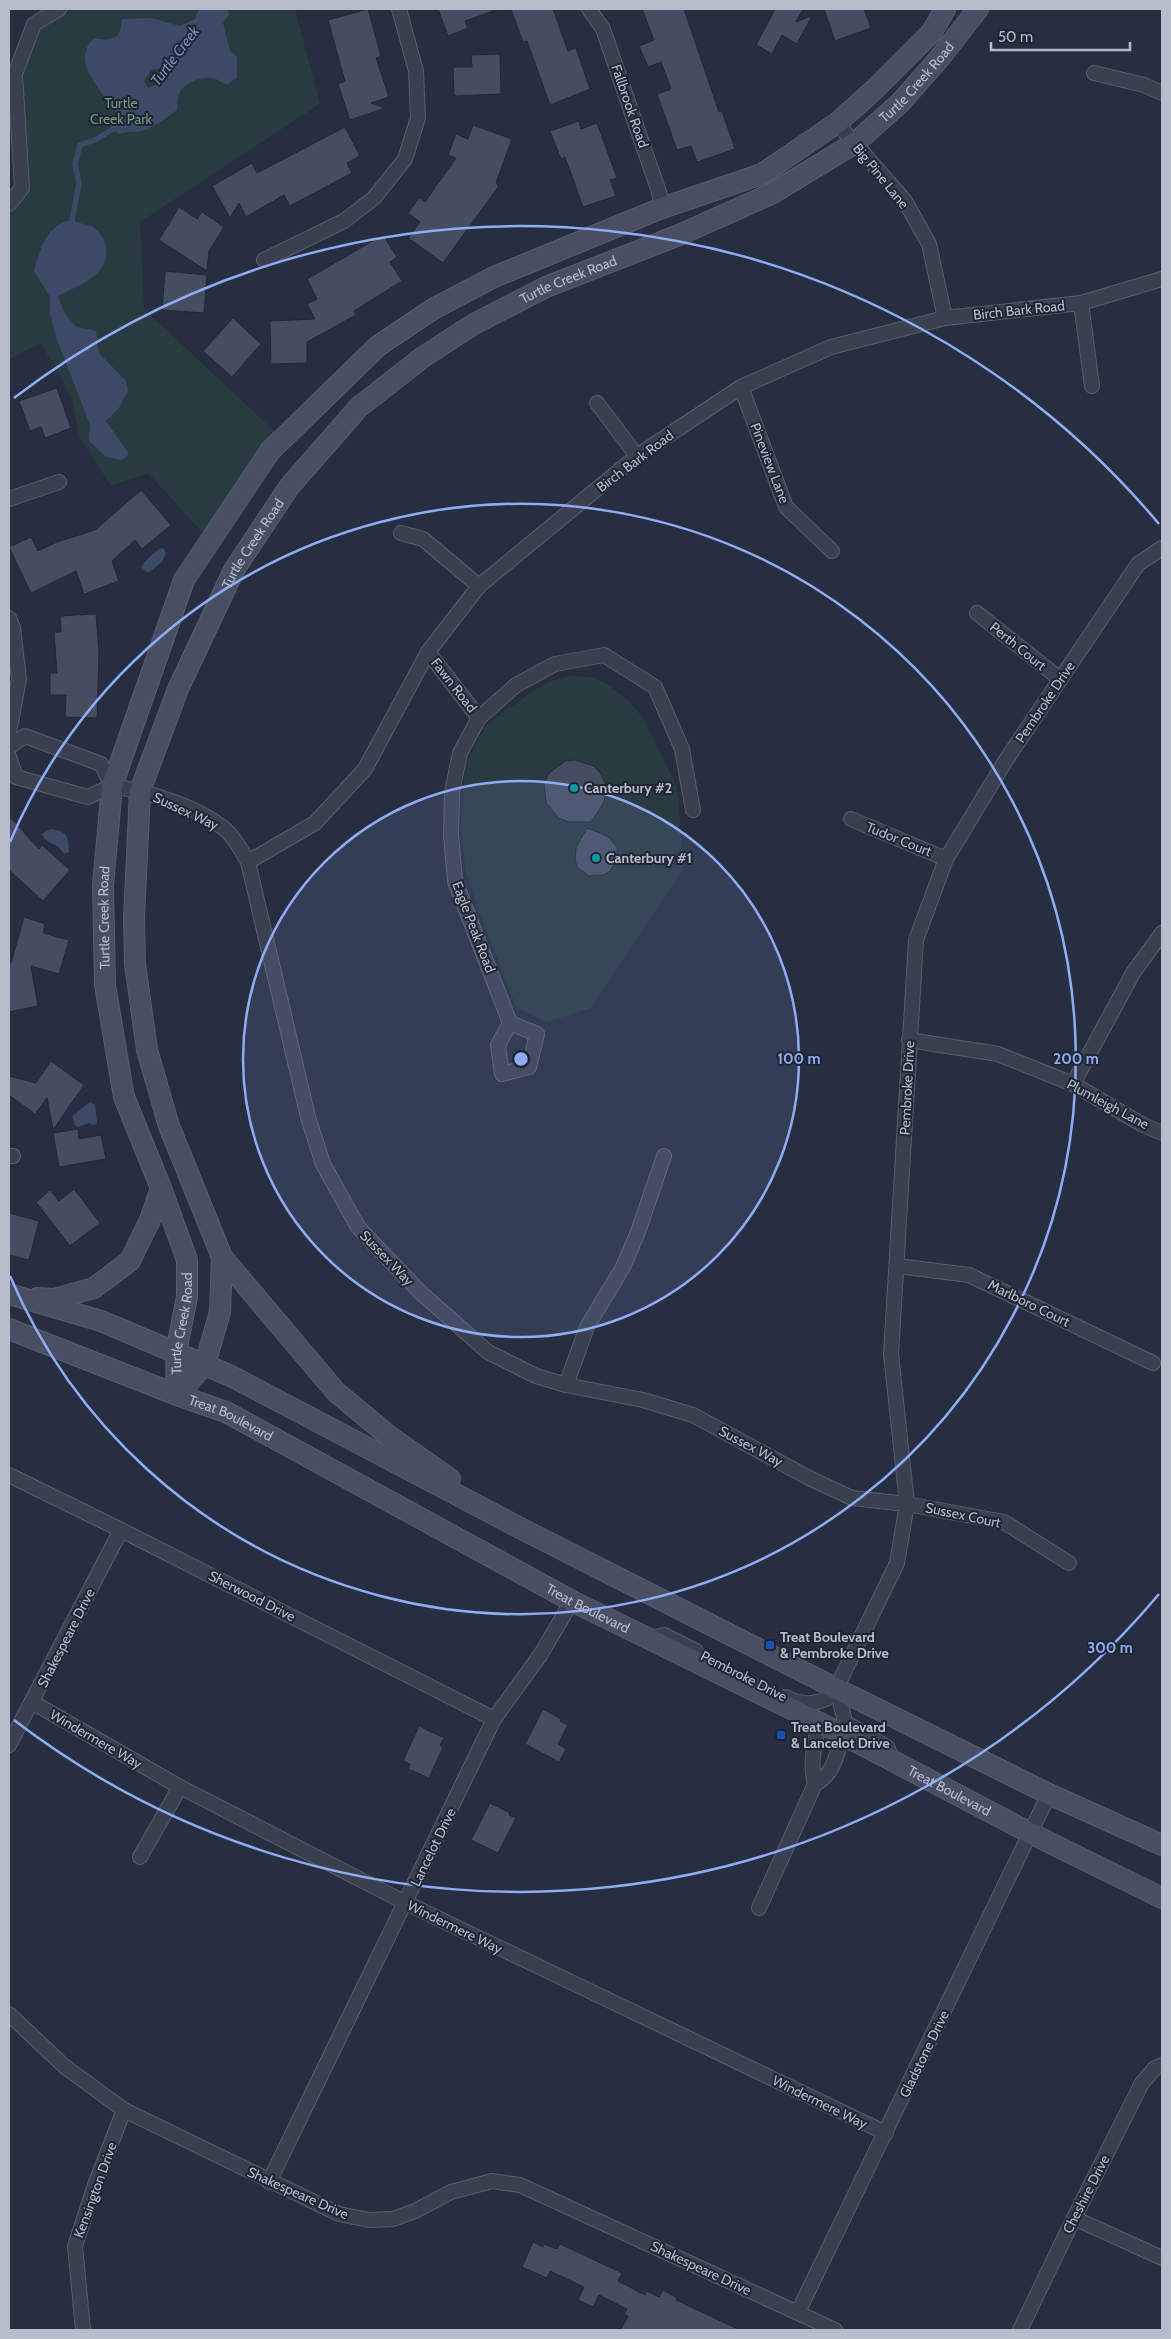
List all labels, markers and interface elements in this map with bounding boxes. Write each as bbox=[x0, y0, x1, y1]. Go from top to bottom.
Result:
scale bar bbox=[991, 20, 1130, 52]
water label: Turtle Creek bbox=[147, 22, 203, 89]
text: 50 m bbox=[998, 28, 1033, 46]
street label: Turtle Creek Road bbox=[875, 38, 958, 126]
street label: Fallbrook Road bbox=[607, 62, 653, 150]
park label: Turtle Creek Park bbox=[90, 94, 153, 128]
street label: Big Pine Lane bbox=[849, 140, 913, 212]
street label: Turtle Creek Road bbox=[517, 251, 619, 308]
street label: Birch Bark Road bbox=[972, 296, 1066, 324]
street label: Pineview Lane bbox=[746, 420, 794, 506]
street label: Birch Bark Road bbox=[593, 426, 677, 496]
street label: Turtle Creek Road bbox=[218, 495, 288, 591]
street label: Perth Court bbox=[986, 618, 1050, 674]
street label: Fawn Road bbox=[427, 654, 481, 716]
street label: Pembroke Drive bbox=[1011, 658, 1079, 746]
place label: Canterbury #2 bbox=[584, 779, 672, 797]
marker: Canterbury #2 bbox=[568, 782, 580, 794]
street label: Sussex Way bbox=[150, 788, 222, 834]
street label: Tudor Court bbox=[864, 818, 935, 860]
place label: Canterbury #1 bbox=[606, 849, 692, 867]
marker: Canterbury #1 bbox=[590, 852, 602, 864]
street label: Turtle Creek Road bbox=[94, 865, 114, 969]
street label: Eagle Peak Road bbox=[448, 879, 500, 975]
street label: Pembroke Drive bbox=[896, 1040, 918, 1136]
centre of rings bbox=[512, 1050, 530, 1068]
text: 100 m bbox=[777, 1050, 821, 1068]
text: 200 m bbox=[1053, 1050, 1099, 1068]
street label: Plumleigh Lane bbox=[1064, 1075, 1152, 1133]
street label: Sussex Way bbox=[356, 1227, 418, 1289]
street label: Turtle Creek Road bbox=[167, 1272, 196, 1375]
street label: Marlboro Court bbox=[985, 1275, 1073, 1331]
street label: Treat Boulevard bbox=[186, 1391, 276, 1445]
street label: Sussex Way bbox=[716, 1422, 786, 1470]
street label: Sussex Court bbox=[924, 1498, 1003, 1532]
street label: Sherwood Drive bbox=[206, 1566, 298, 1626]
street label: Treat Boulevard bbox=[543, 1580, 633, 1637]
street label: Shakespeare Drive bbox=[33, 1585, 99, 1691]
place label: Treat Boulevard & Pembroke Drive bbox=[780, 1628, 889, 1662]
marker: Treat Boulevard & Pembroke Drive bbox=[764, 1639, 776, 1651]
text: 300 m bbox=[1087, 1639, 1133, 1657]
street label: Pembroke Drive bbox=[698, 1646, 790, 1706]
street label: Windermere Way bbox=[47, 1705, 145, 1773]
place label: Treat Boulevard & Lancelot Drive bbox=[791, 1718, 890, 1752]
marker: Treat Boulevard & Lancelot Drive bbox=[775, 1729, 787, 1741]
street label: Treat Boulevard bbox=[905, 1761, 994, 1820]
street label: Lancelot Drive bbox=[406, 1805, 460, 1889]
street label: Windermere Way bbox=[405, 1896, 505, 1958]
street label: Gladstone Drive bbox=[895, 2007, 953, 2101]
street label: Windermere Way bbox=[770, 2071, 870, 2133]
street label: Kensington Drive bbox=[69, 2140, 121, 2240]
street label: Cheshire Drive bbox=[1059, 2152, 1113, 2236]
street label: Shakespeare Drive bbox=[245, 2163, 351, 2223]
street label: Shakespeare Drive bbox=[648, 2237, 754, 2299]

